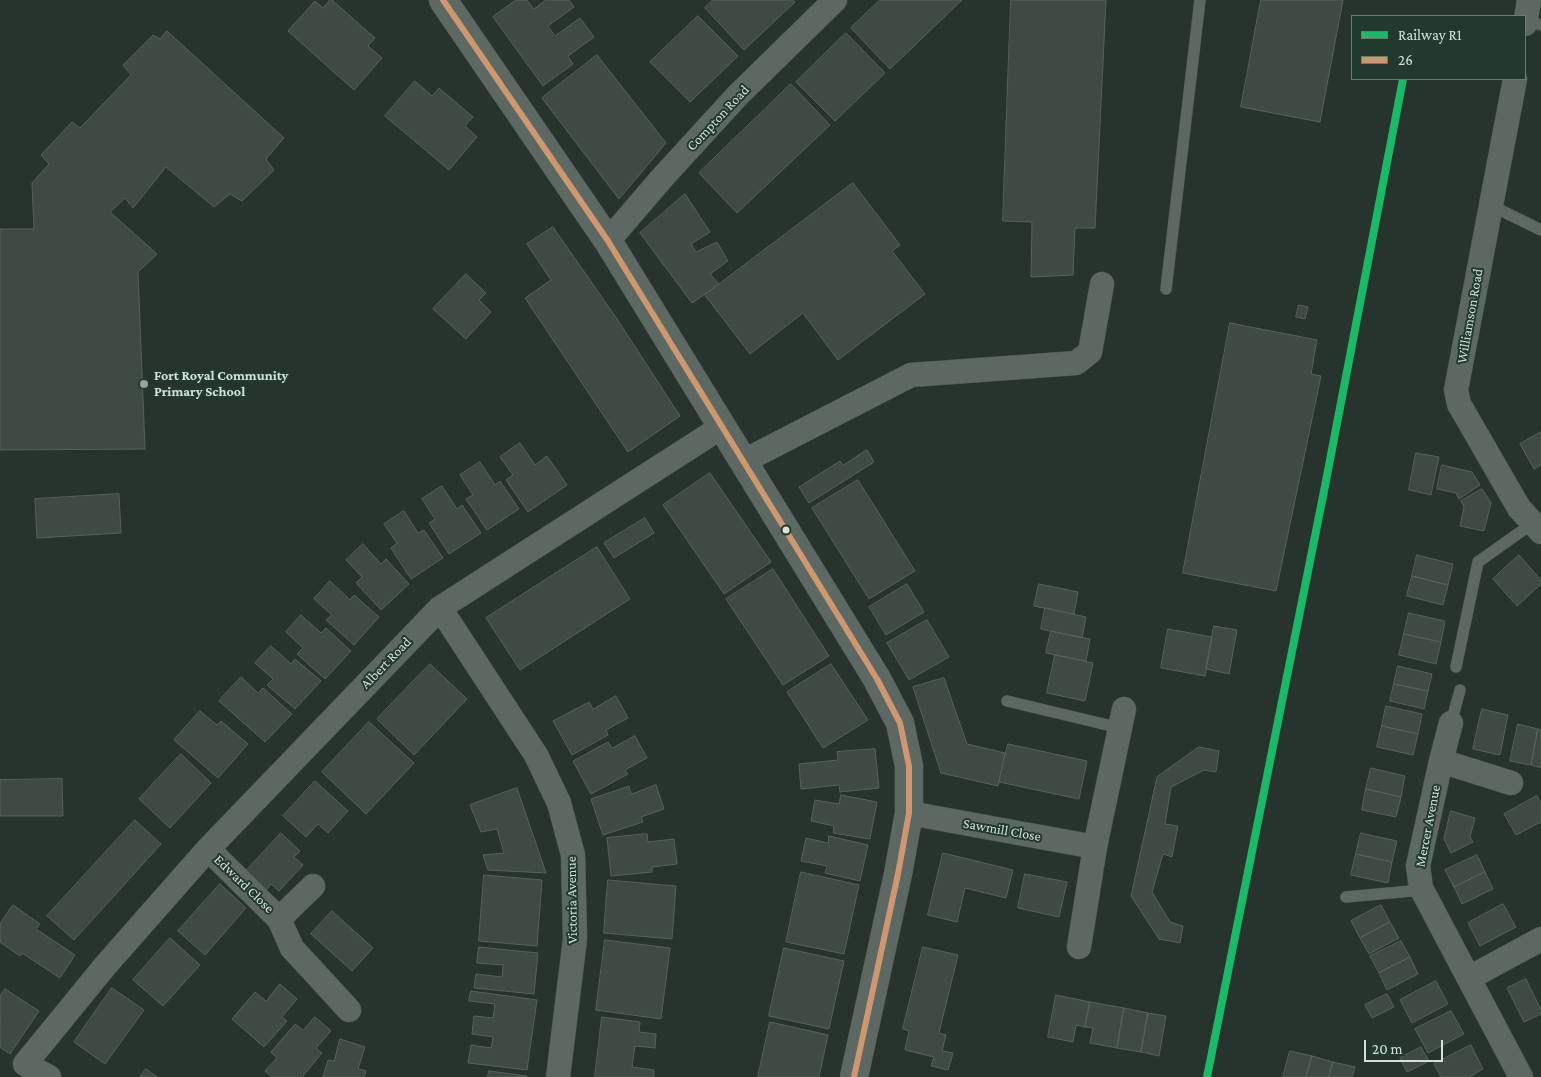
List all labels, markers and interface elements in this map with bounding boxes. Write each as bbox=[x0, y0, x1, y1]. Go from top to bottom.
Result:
legend bbox=[1351, 15, 1526, 80]
text: Railway R1 bbox=[1398, 27, 1462, 43]
text: 26 bbox=[1398, 52, 1413, 68]
street label: Compton Road bbox=[683, 82, 753, 154]
street label: Williamson Road bbox=[1453, 267, 1487, 365]
place label: Fort Royal Community Primary School bbox=[154, 368, 288, 401]
marker: Fort Royal Community Primary School bbox=[138, 378, 150, 390]
unlabelled marker bbox=[781, 525, 791, 535]
street label: Albert Road bbox=[357, 634, 415, 692]
street label: Mercer Avenue bbox=[1412, 784, 1444, 868]
street label: Sawmill Close bbox=[962, 815, 1042, 845]
street label: Edward Close bbox=[211, 851, 277, 917]
street label: Victoria Avenue bbox=[563, 856, 581, 944]
scale bar bbox=[1366, 1030, 1445, 1062]
text: 20 m bbox=[1372, 1041, 1403, 1057]

